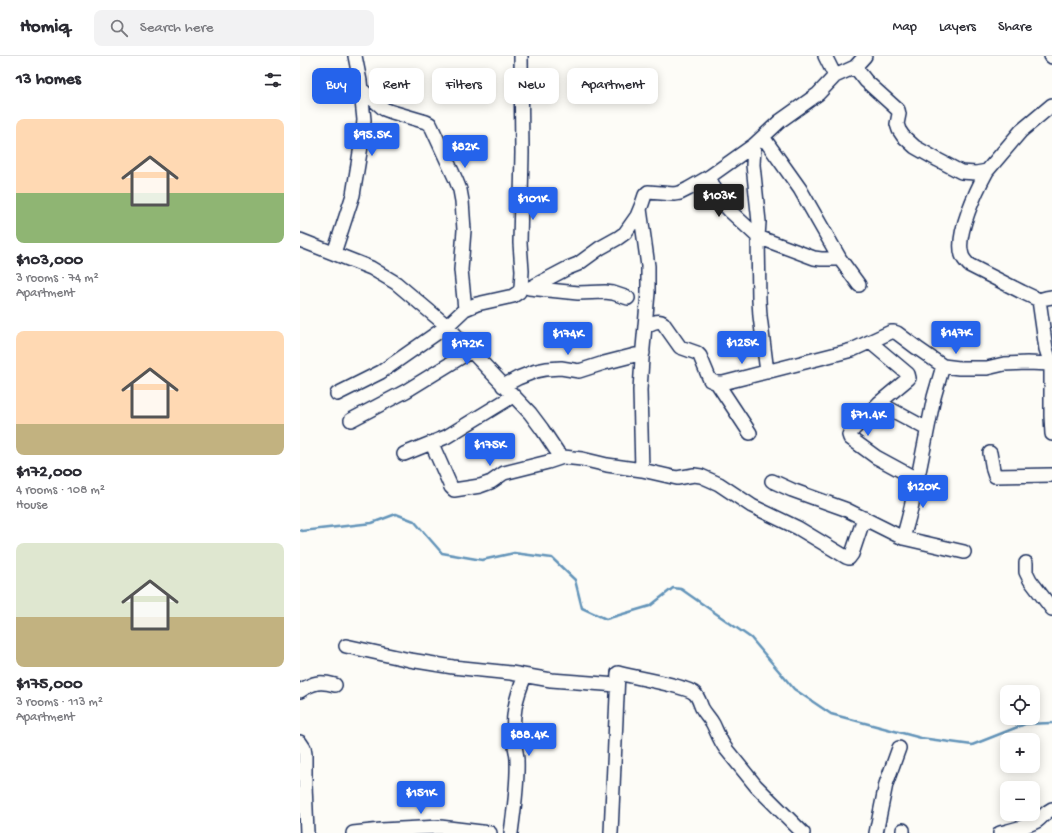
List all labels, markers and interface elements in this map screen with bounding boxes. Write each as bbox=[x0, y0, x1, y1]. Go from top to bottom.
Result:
search box bbox=[94, 10, 374, 46]
text: Homiq bbox=[20, 16, 70, 39]
icon: search bbox=[108, 17, 130, 39]
text: Search here bbox=[140, 19, 214, 37]
text: Map bbox=[893, 19, 917, 36]
text: Layers bbox=[939, 19, 976, 36]
text: Share bbox=[998, 19, 1032, 36]
chip: Buy bbox=[312, 68, 361, 104]
chip: Rent bbox=[369, 68, 424, 104]
chip: Filters bbox=[432, 68, 496, 104]
chip: New bbox=[504, 68, 559, 104]
chip: Apartment bbox=[567, 68, 658, 104]
icon: filters bbox=[262, 69, 284, 91]
text: 13 homes bbox=[16, 70, 81, 90]
pin: $95.5K bbox=[339, 123, 405, 157]
text: $95.5K bbox=[353, 128, 391, 143]
pin: $82K bbox=[441, 135, 489, 169]
text: $82K bbox=[452, 140, 478, 155]
icon: home bbox=[114, 145, 186, 217]
pin: $103K bbox=[691, 184, 747, 218]
pin: $101K bbox=[505, 187, 561, 221]
text: $103K bbox=[703, 189, 735, 204]
text: $101K bbox=[518, 192, 548, 207]
text: $103,000 bbox=[16, 251, 83, 271]
text: 3 rooms · 74 m² bbox=[16, 271, 99, 286]
text: Apartment bbox=[16, 286, 75, 301]
pin: $147K bbox=[928, 321, 984, 355]
pin: $174K bbox=[540, 322, 596, 356]
text: $147K bbox=[940, 326, 972, 341]
text: $174K bbox=[552, 327, 584, 342]
pin: $125K bbox=[714, 331, 770, 365]
pin: $172K bbox=[439, 332, 495, 366]
text: $125K bbox=[726, 336, 758, 351]
text: $172K bbox=[451, 337, 483, 352]
icon: home bbox=[114, 357, 186, 429]
pin: $71.4K bbox=[835, 403, 901, 437]
text: $71.4K bbox=[850, 408, 886, 423]
pin: $175K bbox=[462, 433, 518, 467]
text: $175K bbox=[474, 438, 506, 453]
text: $172,000 bbox=[16, 463, 82, 483]
pin: $120K bbox=[895, 475, 951, 509]
text: $120K bbox=[907, 480, 939, 495]
text: 4 rooms · 108 m² bbox=[16, 483, 105, 498]
text: House bbox=[16, 498, 48, 513]
icon: home bbox=[114, 569, 186, 641]
text: $175,000 bbox=[16, 675, 83, 695]
map controls bbox=[1000, 685, 1040, 821]
button: locate bbox=[1000, 685, 1040, 725]
text: 3 rooms · 113 m² bbox=[16, 695, 103, 710]
text: Apartment bbox=[16, 710, 75, 725]
pin: $88.4K bbox=[496, 723, 562, 757]
text: $88.4K bbox=[510, 728, 548, 743]
button: + bbox=[1000, 733, 1040, 773]
pin: $151K bbox=[393, 781, 449, 815]
button: − bbox=[1000, 781, 1040, 821]
text: $151K bbox=[406, 786, 436, 801]

